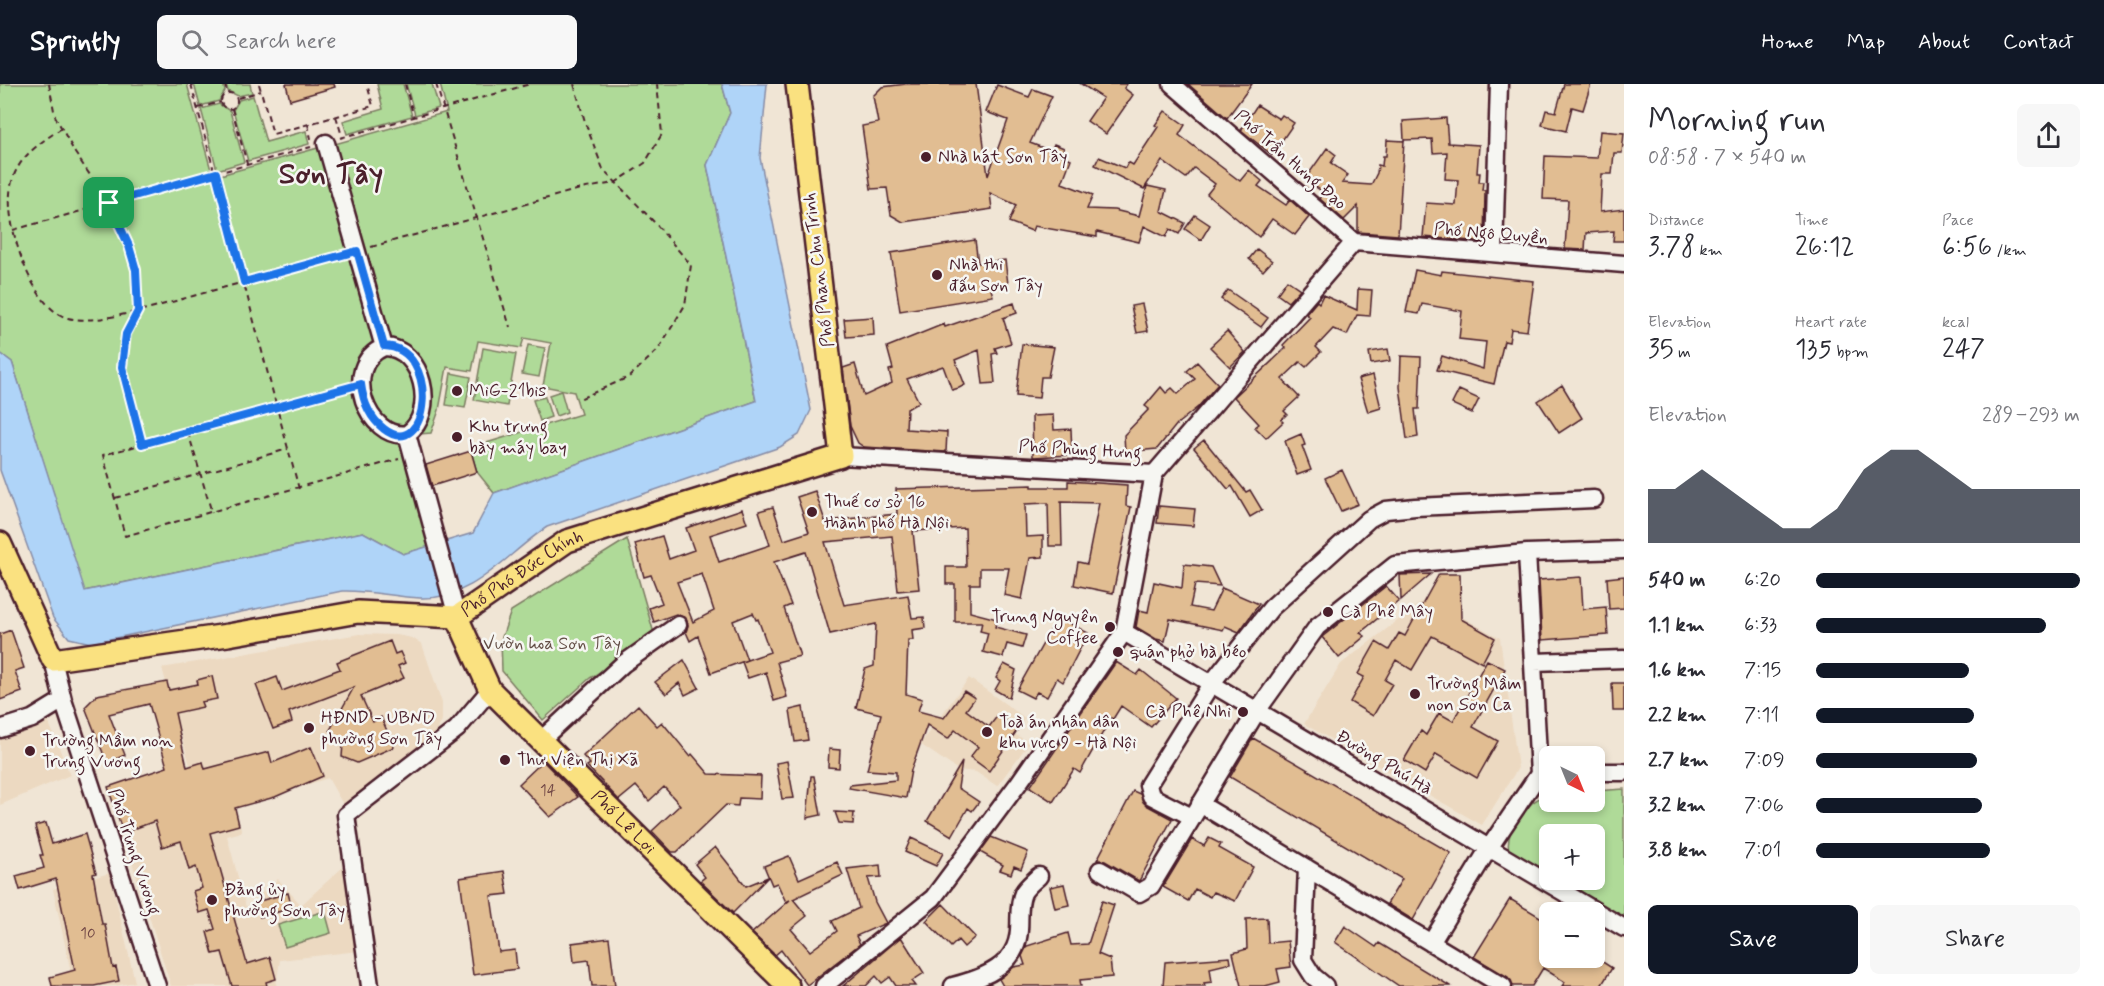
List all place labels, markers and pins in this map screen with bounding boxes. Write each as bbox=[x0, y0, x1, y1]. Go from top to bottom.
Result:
place label: Nhà hát Sơn Tây bbox=[938, 145, 1068, 169]
marker: Nhà hát Sơn Tây bbox=[919, 150, 933, 164]
pin bbox=[83, 177, 134, 228]
place label: Nhà thi đấu Sơn Tây bbox=[949, 253, 1043, 298]
marker: Nhà thi đấu Sơn Tây bbox=[930, 268, 944, 282]
place label: MiG-21bis bbox=[469, 379, 546, 403]
marker: MiG-21bis bbox=[450, 384, 464, 398]
place label: Khu trưng bày máy bay bbox=[469, 415, 567, 460]
marker: Khu trưng bày máy bay bbox=[450, 430, 464, 444]
place label: Thuế cơ sở 16 thành phố Hà Nội bbox=[824, 490, 949, 535]
marker: Thuế cơ sở 16 thành phố Hà Nội bbox=[805, 505, 819, 519]
place label: Cà Phê Mây bbox=[1340, 600, 1433, 624]
place label: Trung Nguyên Coffee bbox=[991, 605, 1098, 650]
marker: Cà Phê Mây bbox=[1321, 605, 1335, 619]
marker: Trung Nguyên Coffee bbox=[1103, 620, 1117, 634]
place label: quán phở bà béo bbox=[1130, 640, 1246, 664]
marker: quán phở bà béo bbox=[1111, 645, 1125, 659]
place label: Trường Mầm non Sơn Ca bbox=[1427, 672, 1522, 717]
marker: Trường Mầm non Sơn Ca bbox=[1408, 687, 1422, 701]
place label: Cà Phê Nhi bbox=[1145, 700, 1231, 724]
marker: Cà Phê Nhi bbox=[1236, 705, 1250, 719]
place label: HĐND - UBND phường Sơn Tây bbox=[321, 706, 442, 753]
place label: Toà án nhân dân khu vực 9 - Hà Nội bbox=[999, 710, 1136, 755]
marker: HĐND - UBND phường Sơn Tây bbox=[302, 721, 316, 735]
marker: Toà án nhân dân khu vực 9 - Hà Nội bbox=[980, 725, 994, 739]
place label: Trường Mầm non Trưng Vương bbox=[42, 729, 173, 776]
marker: Trường Mầm non Trưng Vương bbox=[23, 744, 37, 758]
place label: Thư Viện Thị Xã bbox=[517, 748, 638, 772]
marker: Thư Viện Thị Xã bbox=[498, 753, 512, 767]
place label: Đảng ủy phường Sơn Tây bbox=[224, 878, 345, 925]
marker: Đảng ủy phường Sơn Tây bbox=[205, 893, 219, 907]

